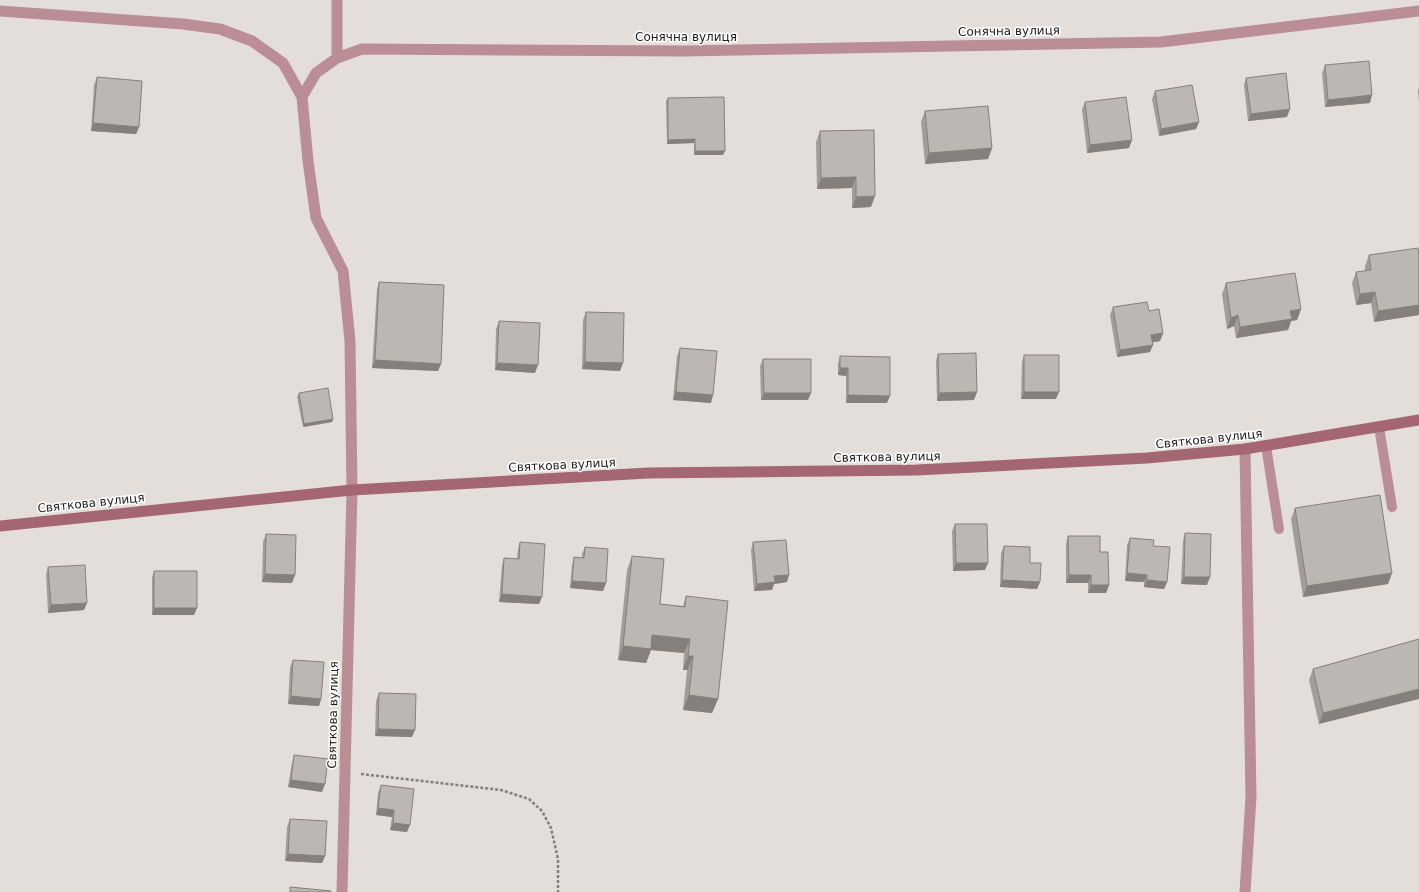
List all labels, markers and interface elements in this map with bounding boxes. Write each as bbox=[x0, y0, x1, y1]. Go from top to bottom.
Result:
street label: Сонячна вулиця bbox=[958, 23, 1060, 39]
street label: Сонячна вулиця bbox=[635, 30, 737, 44]
street label: Святкова вулиця bbox=[1155, 426, 1263, 452]
street label: Святкова вулиця bbox=[833, 449, 941, 465]
street label: Святкова вулиця bbox=[508, 455, 616, 475]
street label: Святкова вулиця bbox=[37, 490, 145, 516]
street label: Святкова вулиця bbox=[325, 661, 341, 769]

